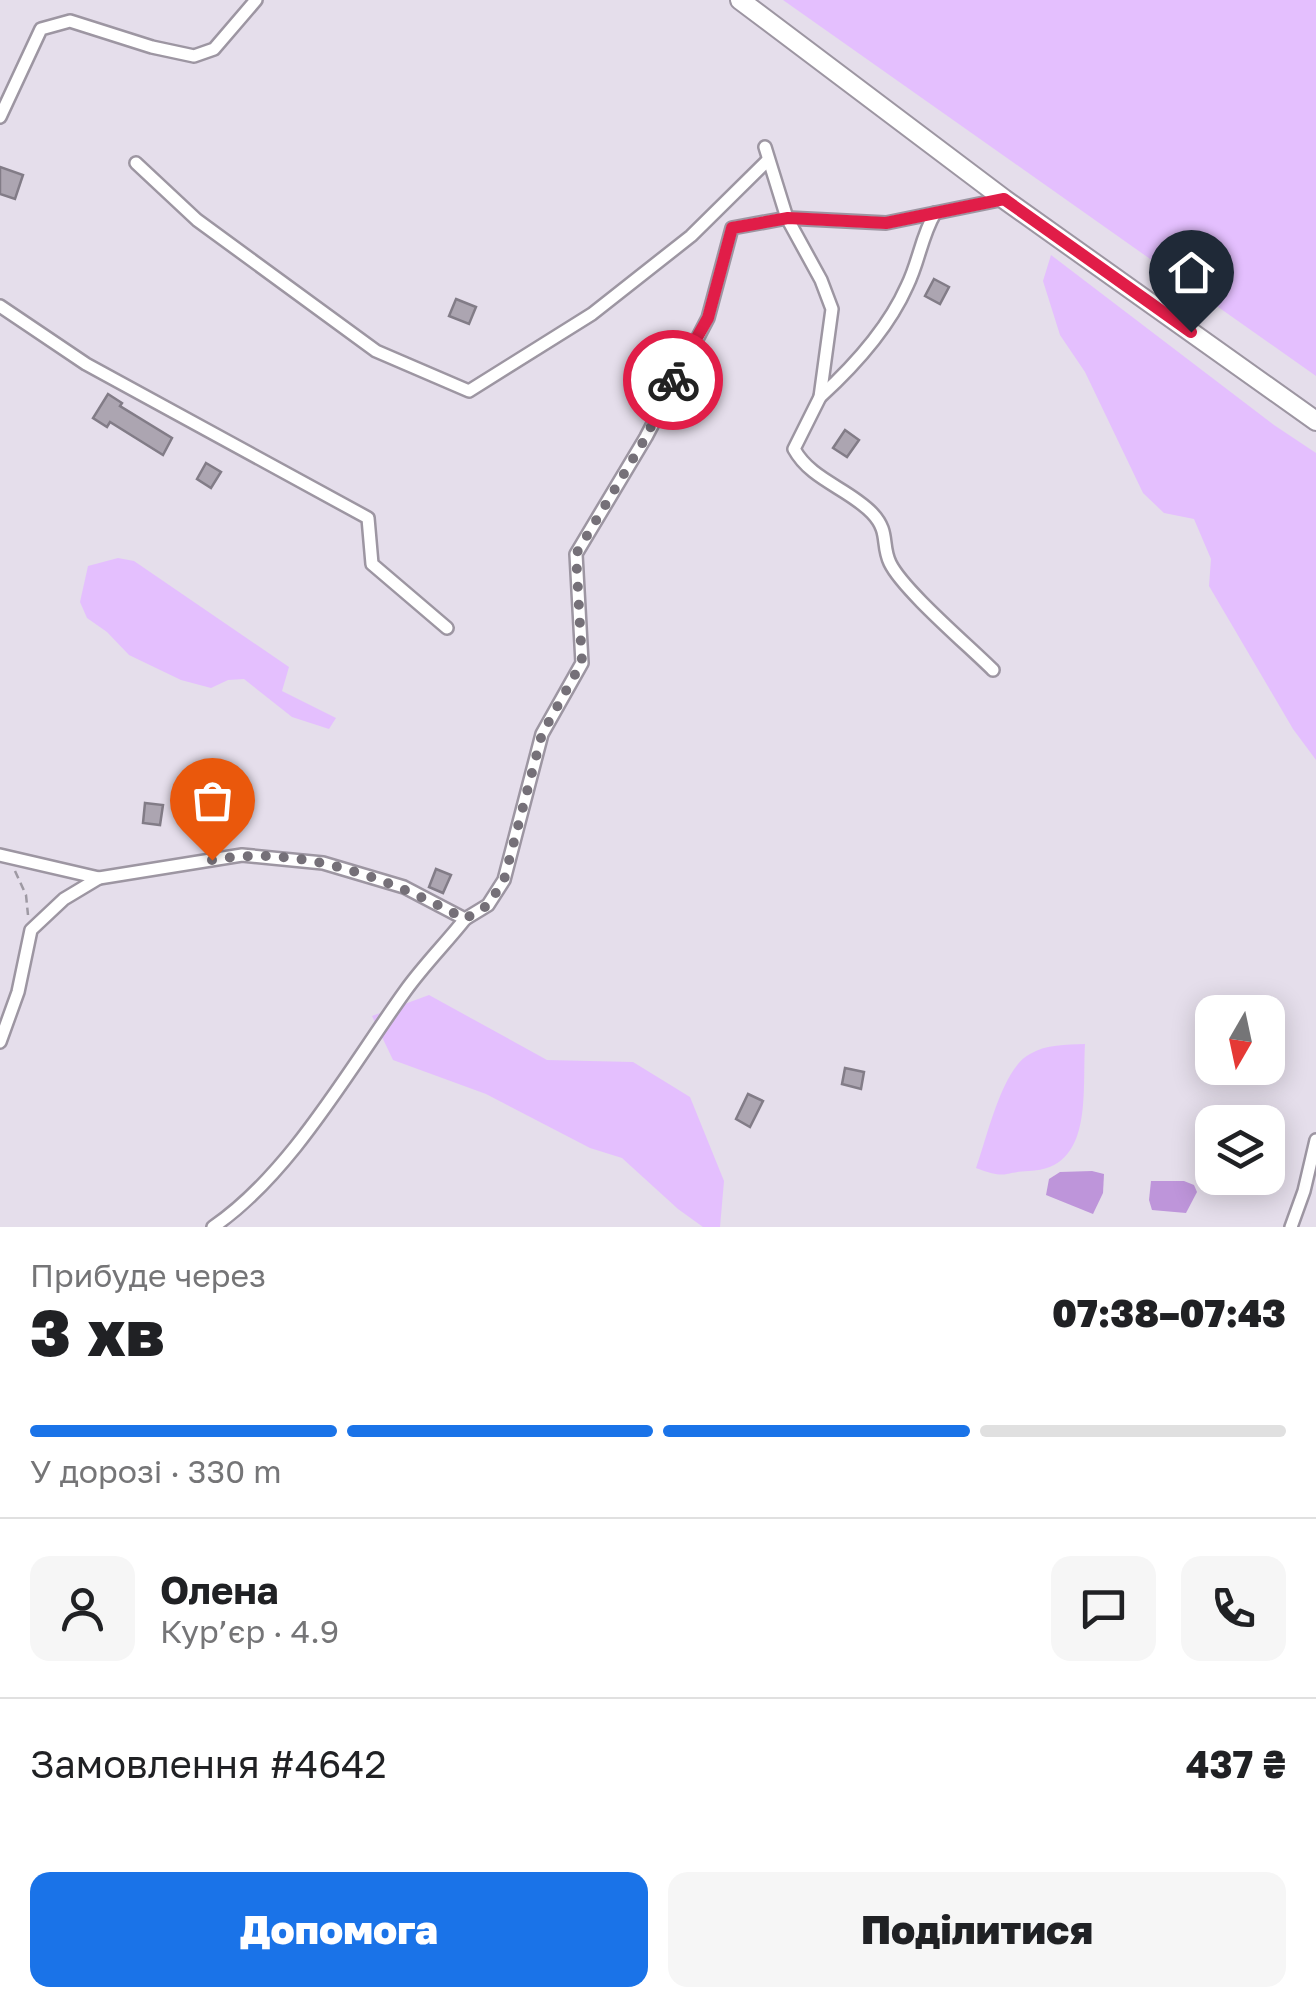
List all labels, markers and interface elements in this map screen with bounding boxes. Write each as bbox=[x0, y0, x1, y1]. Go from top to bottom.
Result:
pin bbox=[1149, 230, 1234, 333]
icon: home bbox=[1164, 245, 1219, 300]
courier bbox=[623, 330, 723, 430]
icon: bike bbox=[646, 353, 701, 408]
pin bbox=[170, 758, 255, 861]
icon: bag bbox=[185, 773, 240, 828]
north arrow bbox=[1195, 995, 1285, 1085]
map controls bbox=[1195, 995, 1285, 1195]
button: layers bbox=[1195, 1105, 1285, 1195]
text: Прибуде через bbox=[30, 1256, 266, 1294]
text: 07:38–07:43 bbox=[1052, 1290, 1286, 1335]
text: 3 хв bbox=[30, 1292, 164, 1370]
text: У дорозі · 330 m bbox=[30, 1452, 281, 1490]
button: person bbox=[30, 1556, 135, 1661]
button: chat bbox=[1051, 1556, 1156, 1661]
button: phone bbox=[1181, 1556, 1286, 1661]
text: Олена bbox=[160, 1567, 279, 1612]
text: Кур’єр · 4.9 bbox=[160, 1612, 339, 1650]
text: Замовлення #4642 bbox=[30, 1741, 386, 1786]
text: 437 ₴ bbox=[1186, 1741, 1286, 1786]
button: Допомога bbox=[30, 1872, 648, 1987]
button: Поділитися bbox=[668, 1872, 1286, 1987]

